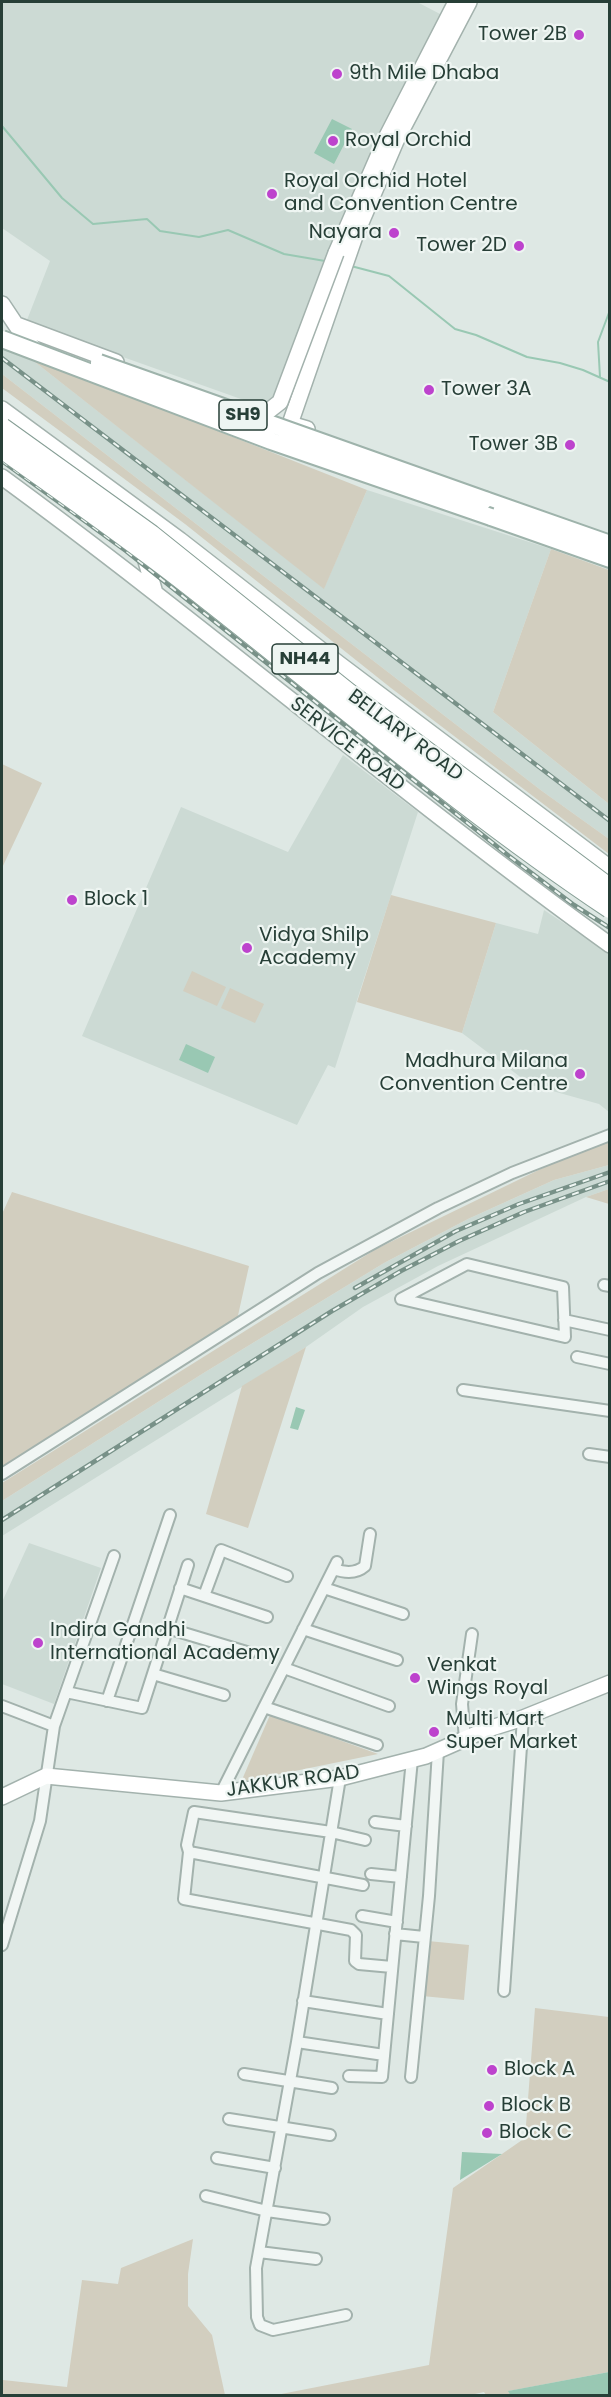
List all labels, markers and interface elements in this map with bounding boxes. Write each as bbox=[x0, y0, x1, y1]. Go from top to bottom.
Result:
place label: Tower 2B bbox=[478, 23, 567, 47]
marker: Tower 2B bbox=[572, 28, 586, 42]
place label: 9th Mile Dhaba bbox=[349, 62, 499, 86]
marker: 9th Mile Dhaba bbox=[330, 67, 344, 81]
place label: Royal Orchid bbox=[345, 129, 472, 153]
marker: Royal Orchid bbox=[326, 134, 340, 148]
place label: Royal Orchid Hotel and Convention Centre bbox=[284, 170, 518, 217]
marker: Royal Orchid Hotel and Convention Centre bbox=[265, 187, 279, 201]
place label: Nayara bbox=[309, 221, 382, 245]
marker: Nayara bbox=[387, 226, 401, 240]
place label: Tower 2D bbox=[416, 234, 507, 258]
marker: Tower 2D bbox=[512, 239, 526, 253]
place label: Tower 3A bbox=[441, 378, 531, 402]
marker: Tower 3A bbox=[422, 383, 436, 397]
road number: SH9 bbox=[219, 400, 267, 430]
place label: Tower 3B bbox=[469, 433, 558, 457]
marker: Tower 3B bbox=[563, 438, 577, 452]
road number: NH44 bbox=[272, 644, 338, 674]
street label: BELLARY ROAD bbox=[343, 685, 467, 787]
street label: SERVICE ROAD bbox=[285, 693, 409, 797]
place label: Block 1 bbox=[84, 888, 148, 912]
marker: Block 1 bbox=[65, 893, 79, 907]
place label: Vidya Shilp Academy bbox=[259, 924, 369, 971]
marker: Vidya Shilp Academy bbox=[240, 941, 254, 955]
place label: Madhura Milana Convention Centre bbox=[380, 1050, 568, 1097]
marker: Madhura Milana Convention Centre bbox=[573, 1067, 587, 1081]
place label: Indira Gandhi International Academy bbox=[50, 1619, 280, 1666]
marker: Indira Gandhi International Academy bbox=[31, 1636, 45, 1650]
place label: Venkat Wings Royal bbox=[427, 1654, 548, 1701]
marker: Venkat Wings Royal bbox=[408, 1671, 422, 1685]
place label: Multi Mart Super Market bbox=[446, 1708, 577, 1755]
marker: Multi Mart Super Market bbox=[427, 1725, 441, 1739]
street label: JAKKUR ROAD bbox=[225, 1761, 361, 1803]
place label: Block A bbox=[504, 2058, 575, 2082]
marker: Block A bbox=[485, 2063, 499, 2077]
place label: Block B bbox=[501, 2094, 571, 2118]
marker: Block B bbox=[482, 2099, 496, 2113]
place label: Block C bbox=[499, 2121, 572, 2145]
marker: Block C bbox=[480, 2126, 494, 2140]

